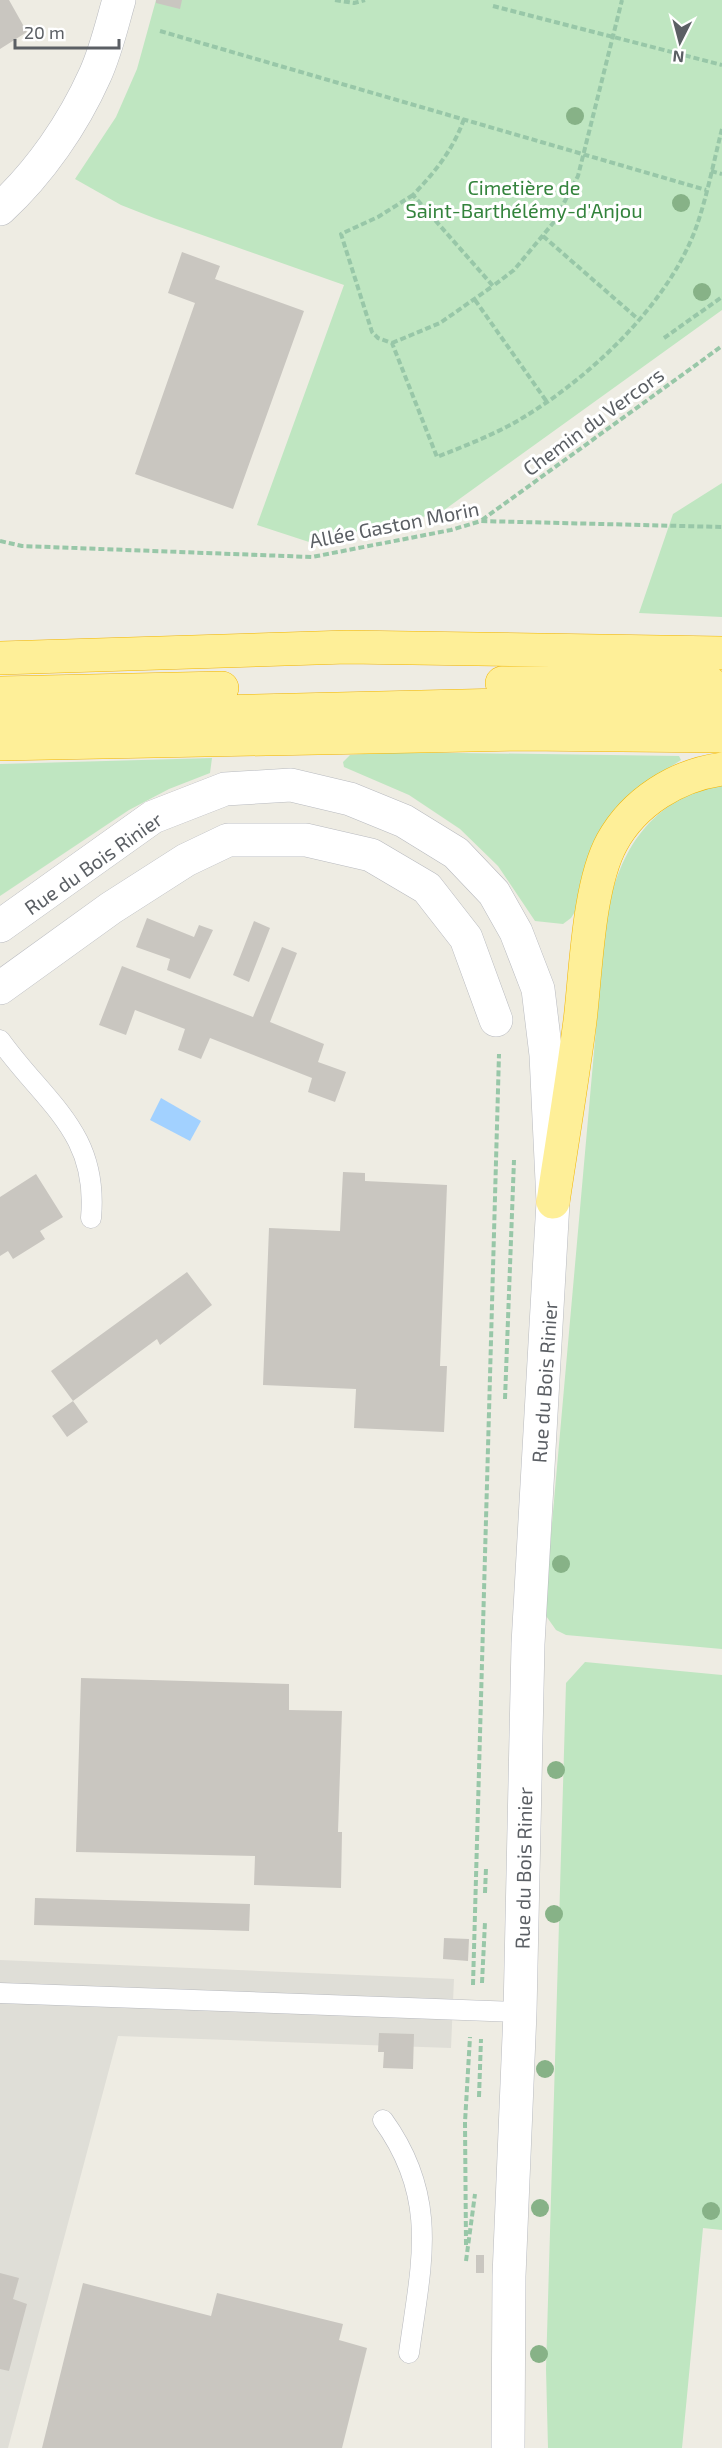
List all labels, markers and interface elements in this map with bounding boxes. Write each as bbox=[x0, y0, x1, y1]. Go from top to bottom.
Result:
scale bar bbox=[15, 12, 118, 50]
north arrow bbox=[650, 12, 710, 72]
text: 20 m bbox=[24, 21, 65, 43]
text: N bbox=[672, 47, 685, 67]
park label: Cimetière de Saint-Barthélémy-d'Anjou bbox=[405, 175, 643, 222]
street label: Chemin du Vercors bbox=[518, 362, 668, 480]
street label: Allée Gaston Morin bbox=[307, 496, 481, 552]
street label: Rue du Bois Rinier bbox=[20, 807, 166, 919]
street label: Rue du Bois Rinier bbox=[526, 1300, 562, 1464]
street label: Rue du Bois Rinier bbox=[510, 1787, 536, 1949]

